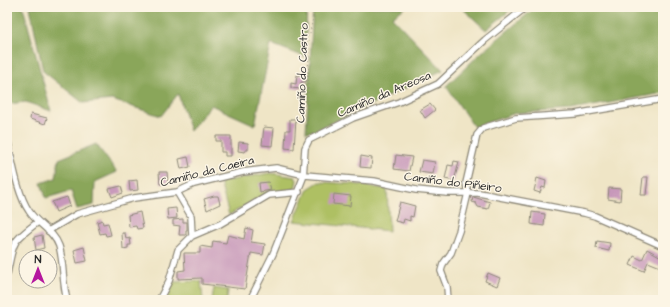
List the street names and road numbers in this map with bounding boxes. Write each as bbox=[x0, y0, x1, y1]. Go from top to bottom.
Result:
street label: Camiño do Castro bbox=[292, 23, 313, 123]
street label: Camiño da Areosa bbox=[335, 67, 434, 122]
street label: Camiño da Caeira bbox=[158, 152, 256, 191]
street label: Camiño do Piñeiro bbox=[403, 168, 503, 197]

